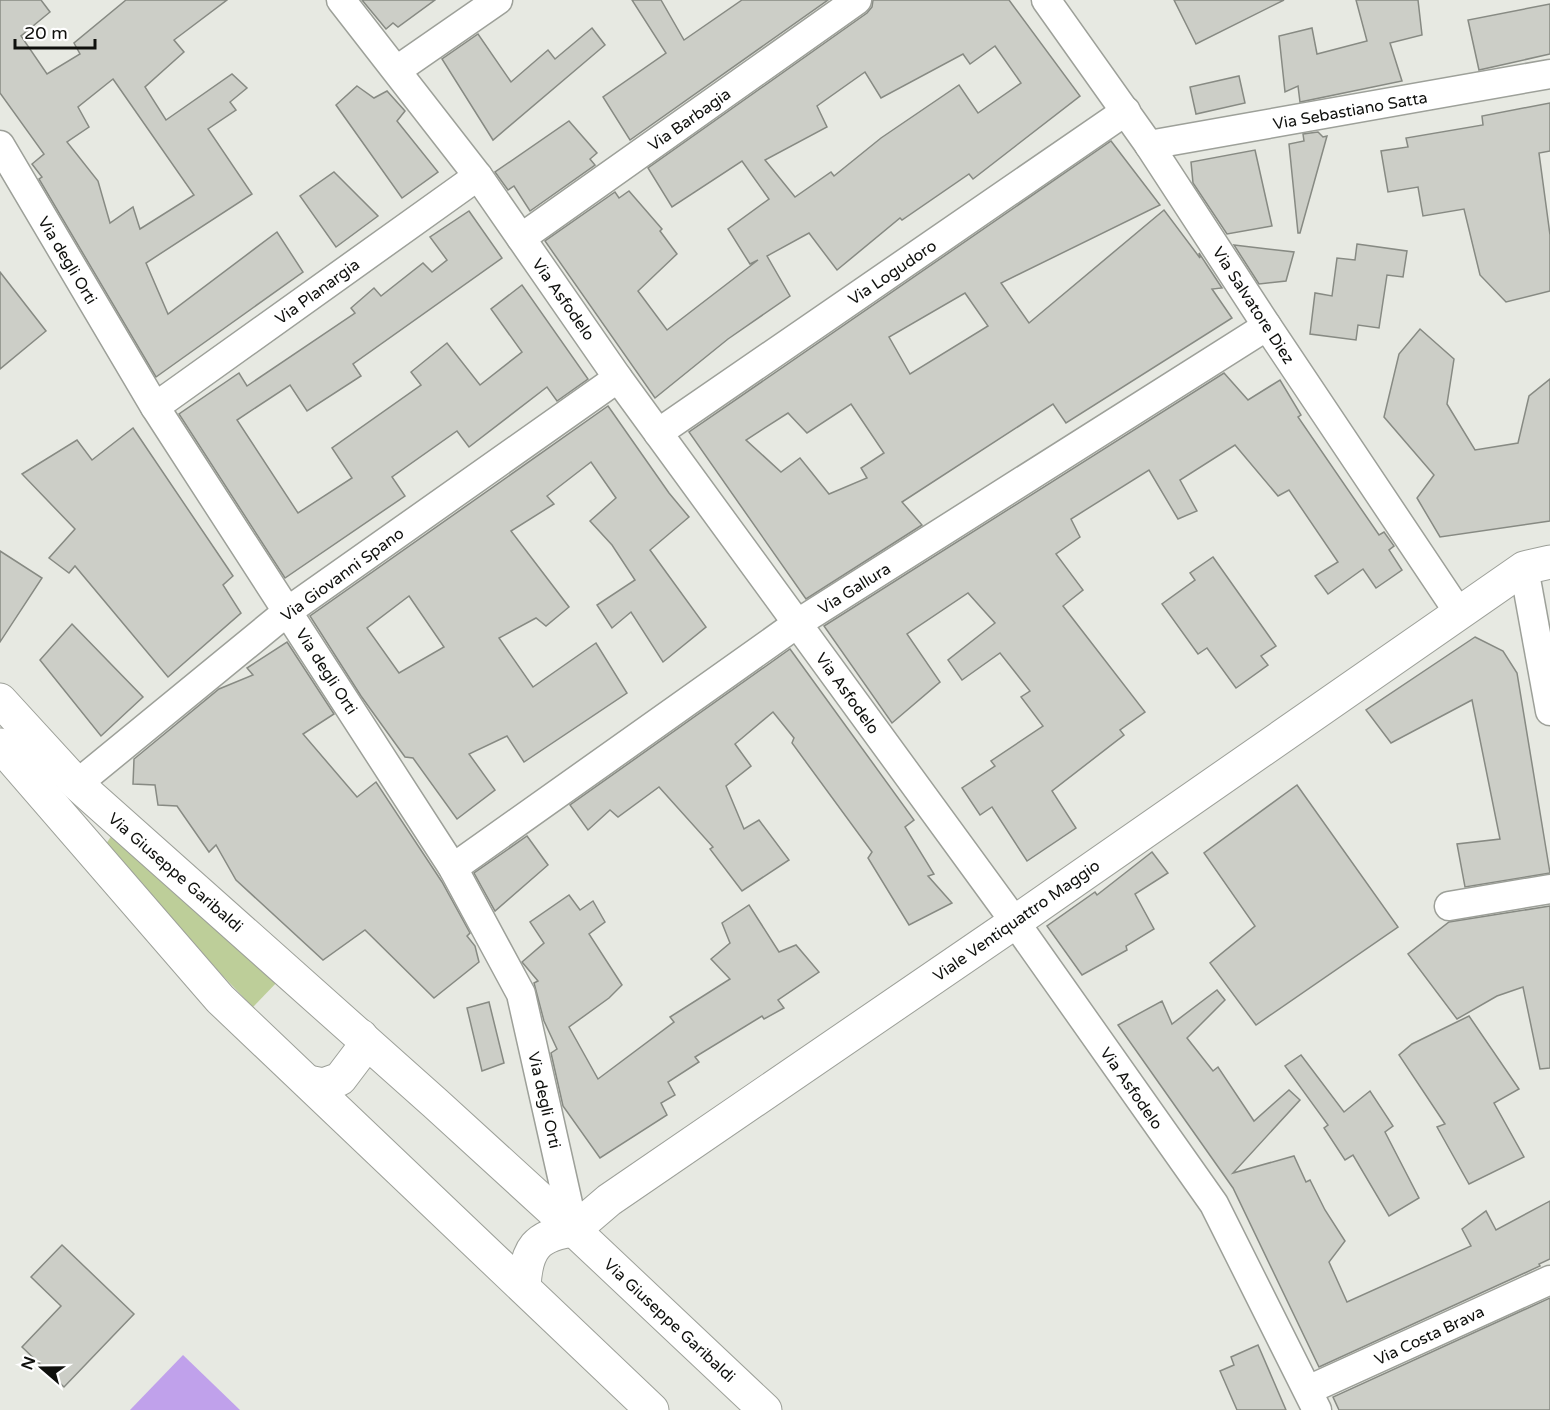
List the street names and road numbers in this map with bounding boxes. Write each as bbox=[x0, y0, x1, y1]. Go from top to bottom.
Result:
street label: Via Barbagia bbox=[644, 84, 735, 156]
street label: Via Sebastiano Satta bbox=[1271, 88, 1429, 134]
street label: Via degli Orti bbox=[33, 213, 101, 308]
street label: Via Logudoro bbox=[845, 236, 941, 310]
street label: Via Salvatore Diez bbox=[1208, 243, 1299, 368]
street label: Via Planargia bbox=[271, 254, 364, 329]
street label: Via Asfodelo bbox=[527, 255, 599, 345]
street label: Via Giovanni Spano bbox=[277, 523, 408, 626]
street label: Via Gallura bbox=[814, 559, 895, 619]
street label: Via degli Orti bbox=[291, 625, 361, 718]
street label: Via Asfodelo bbox=[811, 649, 883, 738]
street label: Via Giuseppe Garibaldi bbox=[104, 809, 247, 937]
street label: Viale Ventiquattro Maggio bbox=[929, 856, 1104, 986]
street label: Via Asfodelo bbox=[1095, 1044, 1167, 1134]
street label: Via degli Orti bbox=[523, 1050, 565, 1150]
street label: Via Giuseppe Garibaldi bbox=[599, 1255, 739, 1387]
street label: Via Costa Brava bbox=[1371, 1302, 1488, 1370]

